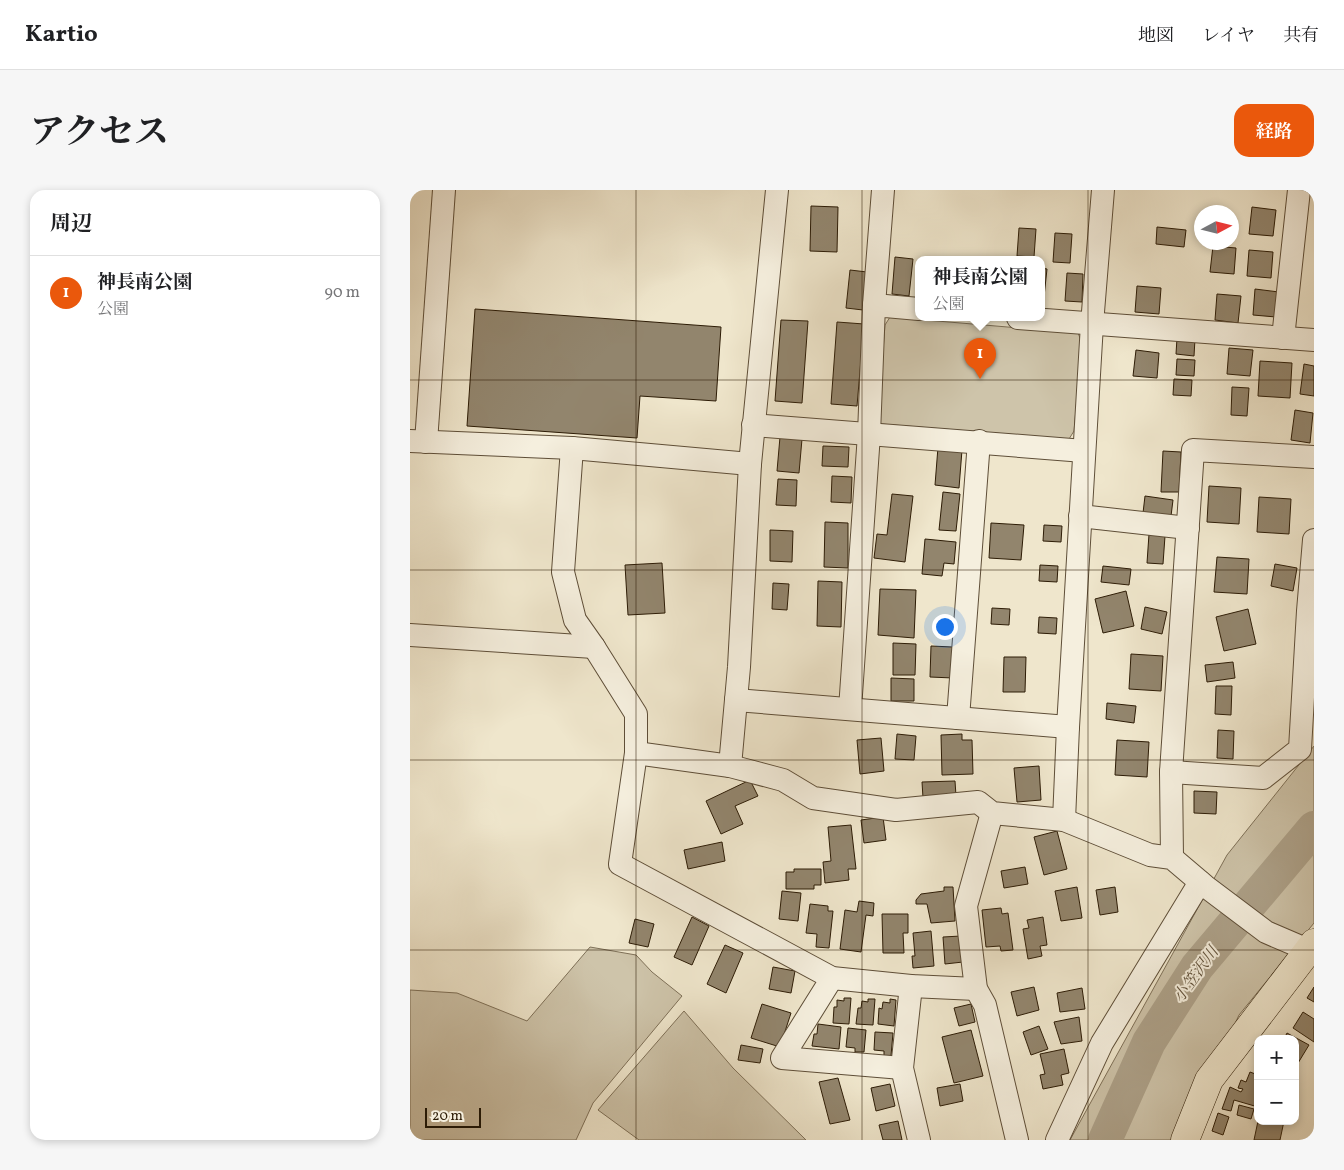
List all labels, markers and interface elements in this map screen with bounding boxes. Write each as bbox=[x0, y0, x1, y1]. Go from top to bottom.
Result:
text: Kartio bbox=[25, 18, 98, 52]
text: 地図 bbox=[1138, 24, 1174, 49]
text: レイヤ bbox=[1202, 24, 1255, 49]
text: 共有 bbox=[1283, 24, 1319, 49]
button: 経路 bbox=[1234, 104, 1314, 157]
text: アクセス bbox=[30, 110, 169, 158]
north arrow bbox=[1194, 205, 1239, 250]
text: 周辺 bbox=[50, 210, 92, 239]
popup bbox=[915, 256, 1045, 321]
text: 神長南公園 bbox=[932, 265, 1028, 291]
text: 神長南公園 bbox=[97, 270, 192, 296]
text: 1 bbox=[63, 282, 69, 304]
text: 90 m bbox=[324, 282, 360, 304]
text: 公園 bbox=[932, 294, 965, 316]
text: 公園 bbox=[97, 299, 129, 321]
pin: 1 bbox=[964, 338, 996, 379]
your location bbox=[932, 614, 958, 640]
water label: 小笠沢川 bbox=[1169, 941, 1225, 1008]
map controls bbox=[1254, 1035, 1299, 1125]
button: + bbox=[1254, 1035, 1299, 1080]
button: − bbox=[1254, 1080, 1299, 1125]
scale bar bbox=[425, 1105, 481, 1128]
text: 20 m bbox=[432, 1107, 463, 1126]

